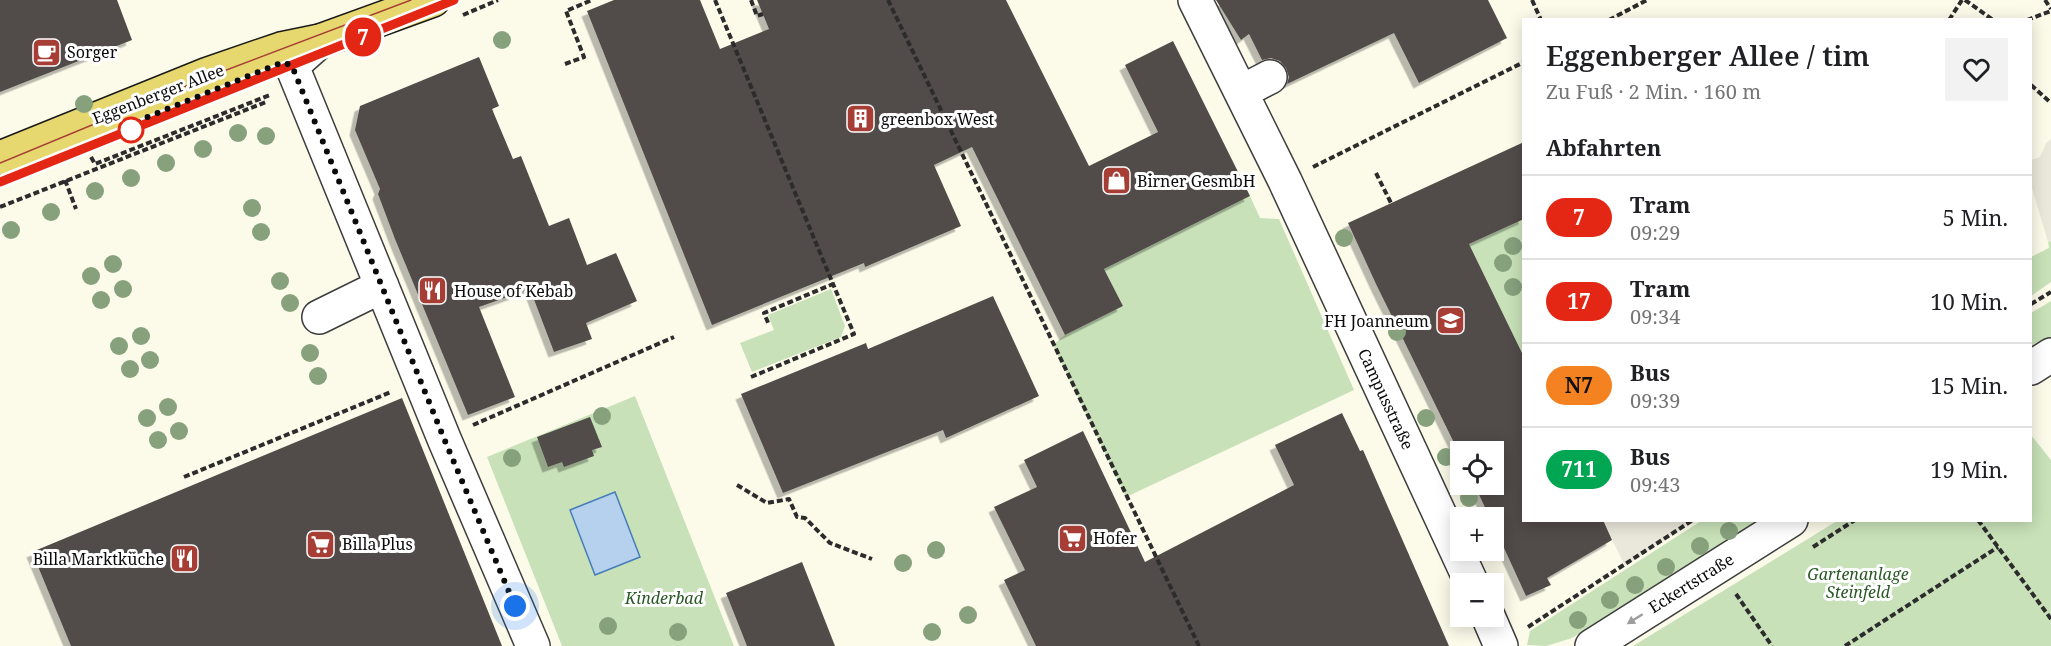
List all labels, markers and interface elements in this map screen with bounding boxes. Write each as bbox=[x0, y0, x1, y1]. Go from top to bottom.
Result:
line badge: 7 bbox=[344, 18, 382, 57]
text: 7 bbox=[357, 23, 369, 51]
cafe icon: Sorger bbox=[30, 36, 62, 68]
text: Eggenberger Allee / tim bbox=[1546, 36, 1870, 74]
button: heart bbox=[1945, 38, 2008, 101]
place label: Sorger bbox=[67, 41, 118, 63]
street label: Eggenberger Allee bbox=[89, 59, 227, 129]
text: Zu Fuß · 2 Min. · 160 m bbox=[1546, 78, 1761, 105]
building icon: greenbox West bbox=[844, 103, 876, 135]
place label: greenbox West bbox=[881, 108, 995, 130]
unlabelled marker bbox=[118, 117, 144, 143]
text: Abfahrten bbox=[1546, 132, 1661, 162]
shop icon: Birner GesmbH bbox=[1100, 165, 1132, 197]
place label: Birner GesmbH bbox=[1137, 170, 1256, 192]
text: Tram bbox=[1630, 189, 1690, 219]
text: 5 Min. bbox=[1943, 202, 2008, 232]
text: 7 bbox=[1573, 203, 1585, 231]
text: 09:29 bbox=[1630, 219, 1680, 246]
text: Tram bbox=[1630, 273, 1690, 303]
restaurant icon: House of Kebab bbox=[417, 275, 449, 307]
place label: House of Kebab bbox=[454, 280, 573, 302]
text: 10 Min. bbox=[1930, 286, 2008, 316]
text: 17 bbox=[1567, 287, 1591, 315]
text: 09:34 bbox=[1630, 303, 1680, 330]
school or university icon: FH Joanneum bbox=[1434, 305, 1466, 337]
place label: FH Joanneum bbox=[1324, 310, 1429, 332]
street label: Campusstraße bbox=[1353, 345, 1419, 453]
text: Bus bbox=[1630, 357, 1670, 387]
text: 15 Min. bbox=[1930, 370, 2008, 400]
text: N7 bbox=[1565, 371, 1593, 399]
text: 09:39 bbox=[1630, 387, 1680, 414]
map controls bbox=[1450, 441, 1504, 627]
button: locate bbox=[1450, 441, 1504, 495]
text: Bus bbox=[1630, 441, 1670, 471]
text: 19 Min. bbox=[1930, 454, 2008, 484]
text: 711 bbox=[1561, 455, 1597, 483]
text: 09:43 bbox=[1630, 471, 1680, 498]
button: + bbox=[1450, 507, 1504, 561]
supermarket icon: Hofer bbox=[1056, 522, 1088, 554]
place label: Hofer bbox=[1093, 527, 1137, 549]
supermarket icon: Billa Plus bbox=[305, 528, 337, 560]
place label: Billa Plus bbox=[342, 533, 413, 555]
restaurant icon: Billa Marktküche bbox=[169, 543, 201, 575]
place label: Billa Marktküche bbox=[33, 548, 164, 570]
street label: Eckertstraße bbox=[1644, 548, 1738, 618]
park label: Gartenanlage Steinfeld bbox=[1807, 563, 1909, 603]
button: − bbox=[1450, 573, 1504, 627]
park label: Kinderbad bbox=[624, 587, 704, 609]
your location bbox=[500, 591, 530, 621]
one-way arrow bbox=[1627, 613, 1643, 625]

